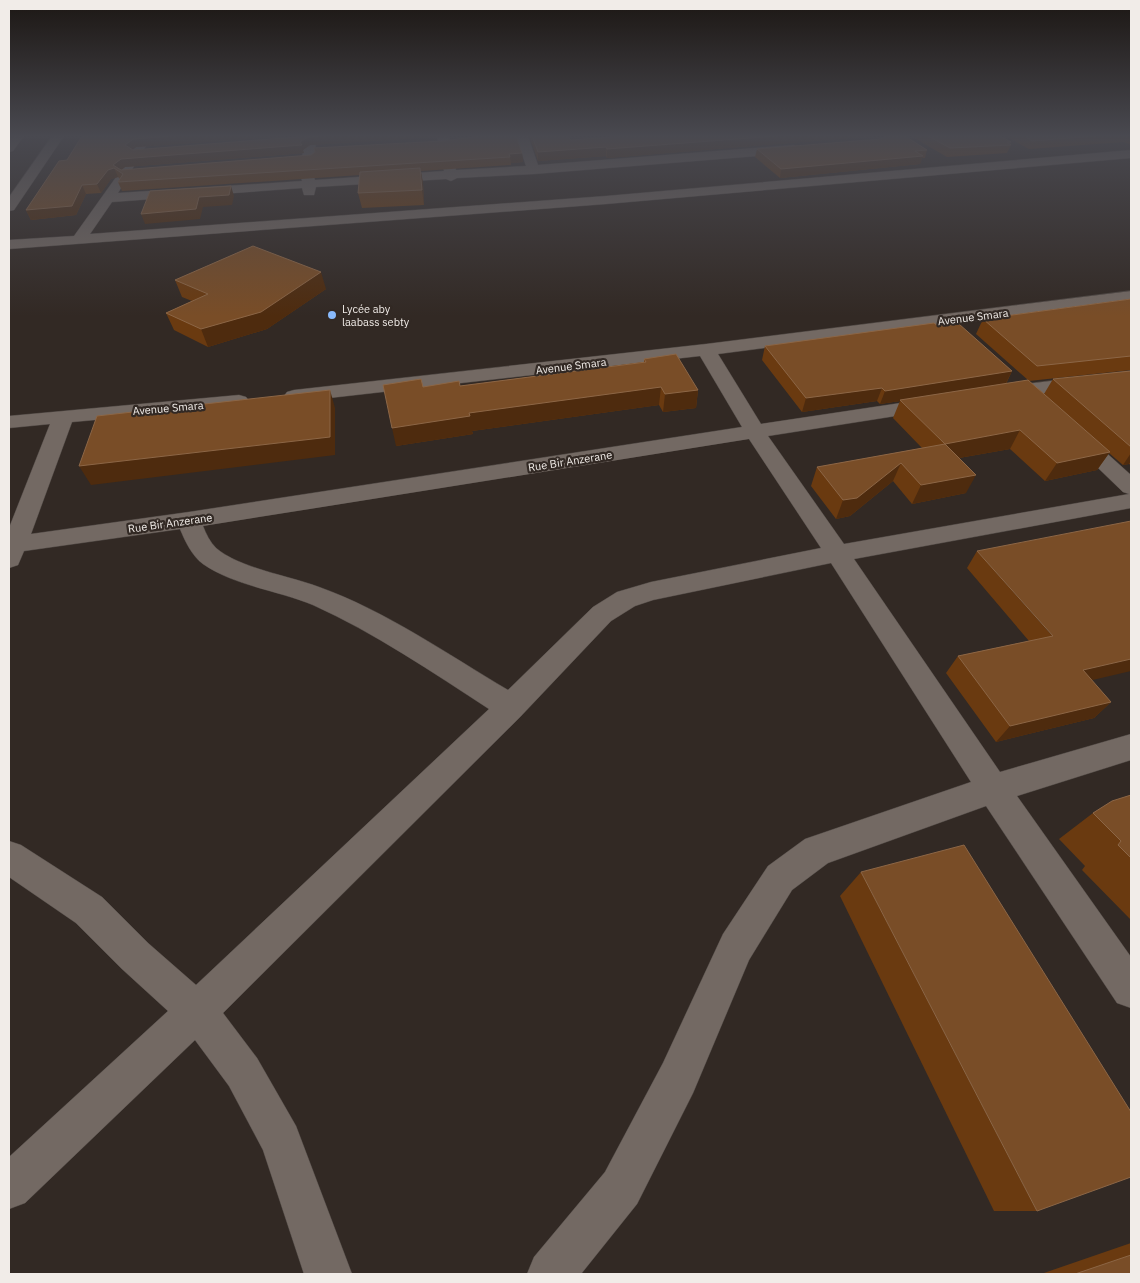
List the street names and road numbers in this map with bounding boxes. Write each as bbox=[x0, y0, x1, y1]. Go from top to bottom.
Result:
street label: Avenue Smara bbox=[937, 306, 1009, 328]
street label: Avenue Smara bbox=[535, 355, 607, 377]
street label: Avenue Smara bbox=[132, 398, 204, 418]
street label: Rue Bir Anzerane bbox=[527, 447, 613, 475]
street label: Rue Bir Anzerane bbox=[127, 510, 213, 536]

